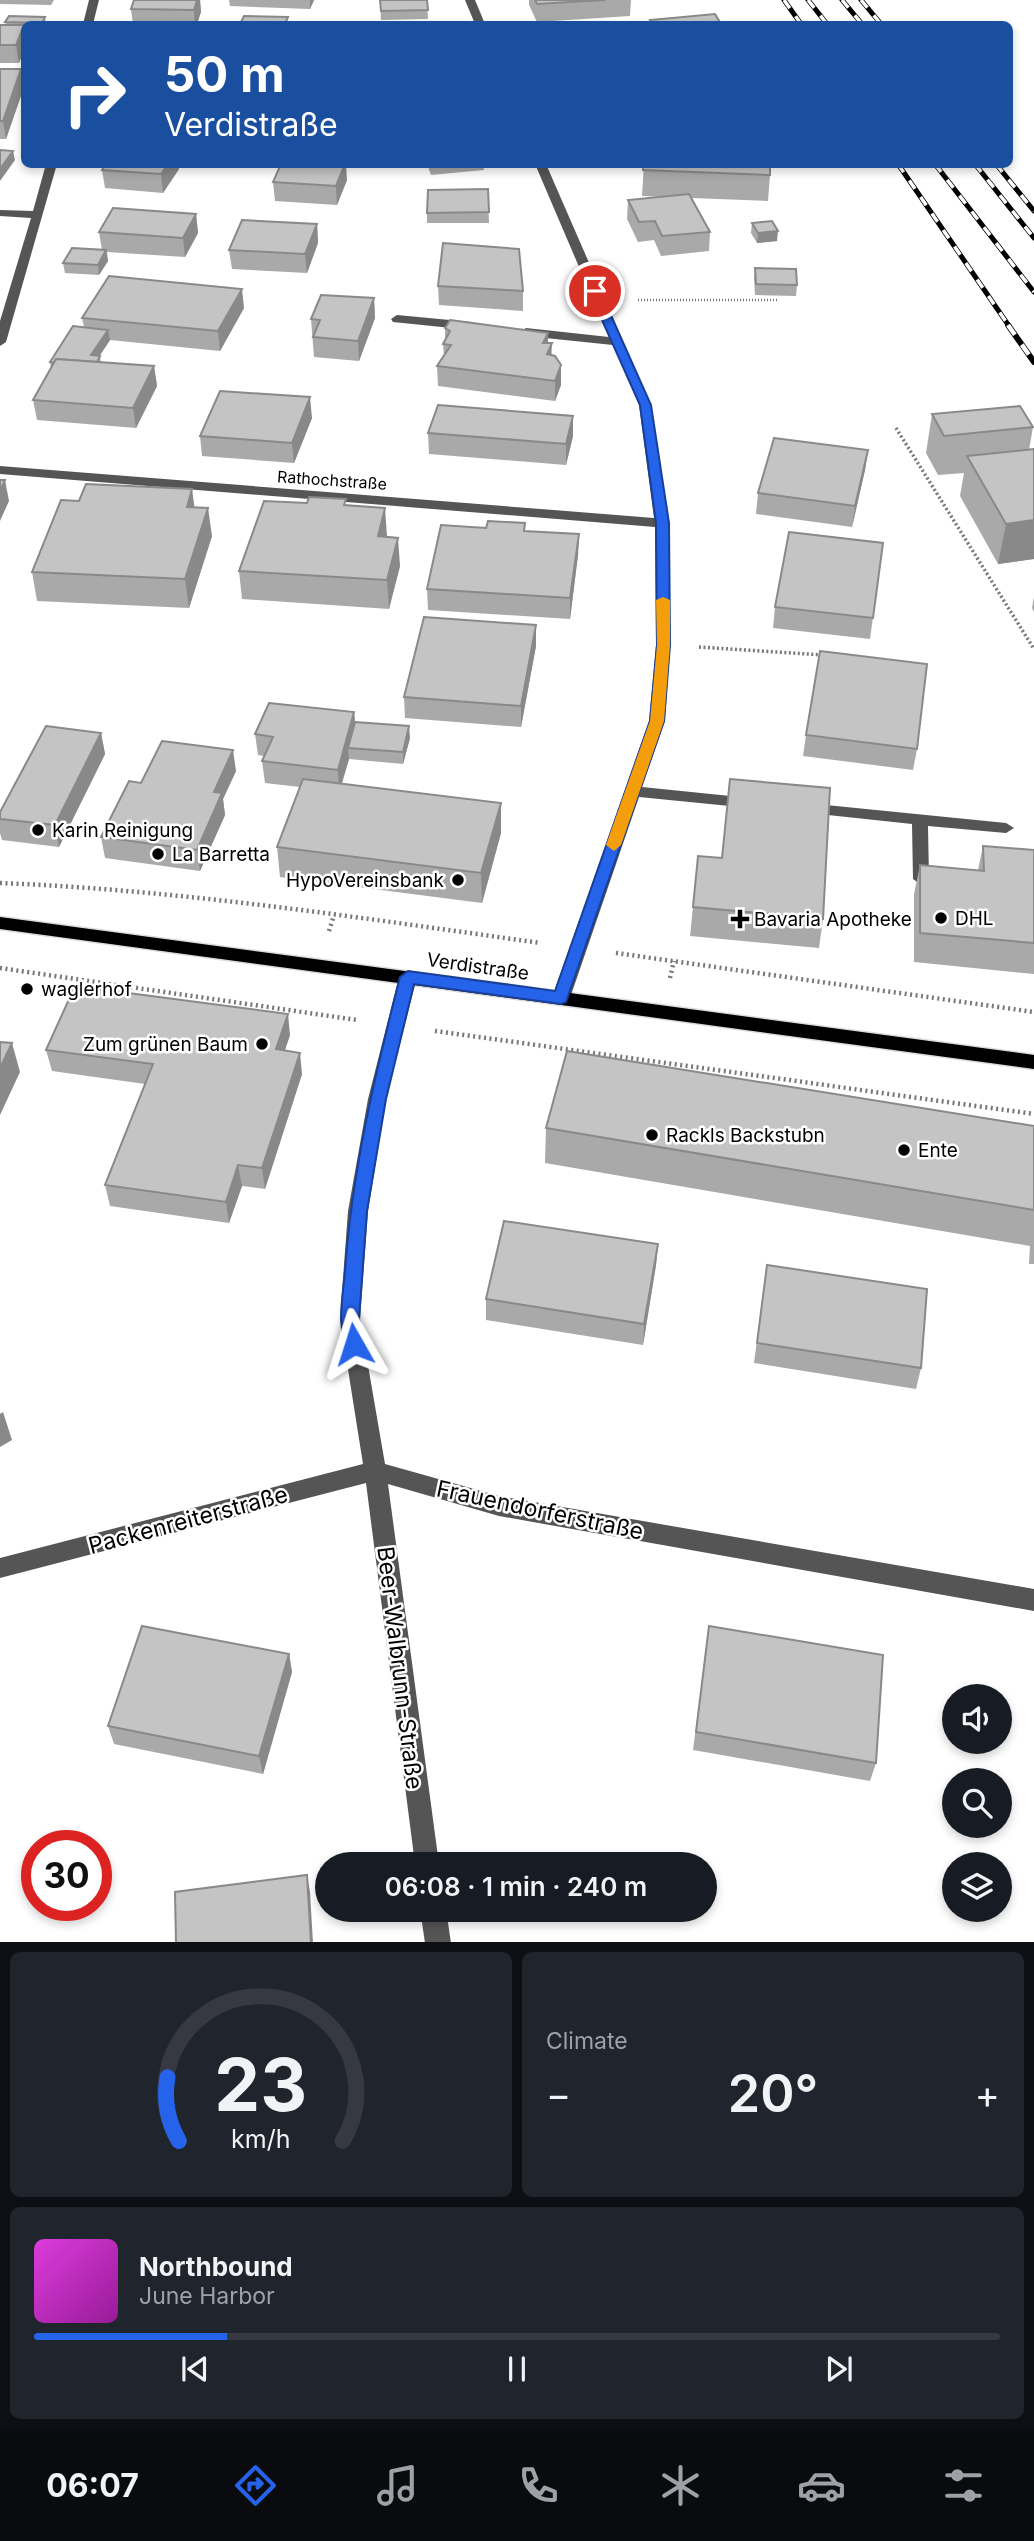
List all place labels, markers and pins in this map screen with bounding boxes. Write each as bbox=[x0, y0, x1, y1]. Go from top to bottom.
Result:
pin bbox=[565, 261, 625, 321]
place label: Karin Reinigung bbox=[52, 819, 193, 842]
marker: Karin Reinigung bbox=[30, 822, 46, 838]
place label: La Barretta bbox=[172, 843, 270, 866]
marker: La Barretta bbox=[150, 846, 166, 862]
place label: HypoVereinsbank bbox=[286, 869, 445, 892]
marker: HypoVereinsbank bbox=[450, 872, 466, 888]
place label: DHL bbox=[955, 907, 994, 930]
place label: Bavaria Apotheke bbox=[754, 908, 912, 931]
marker: DHL bbox=[933, 910, 949, 926]
marker: Bavaria Apotheke bbox=[732, 911, 748, 927]
place label: waglerhof bbox=[41, 978, 132, 1001]
marker: waglerhof bbox=[19, 981, 35, 997]
place label: Zum grünen Baum bbox=[83, 1033, 248, 1056]
marker: Zum grünen Baum bbox=[254, 1036, 270, 1052]
place label: Rackls Backstubn bbox=[666, 1124, 825, 1147]
marker: Rackls Backstubn bbox=[644, 1127, 660, 1143]
place label: Ente bbox=[918, 1139, 958, 1162]
marker: Ente bbox=[896, 1142, 912, 1158]

